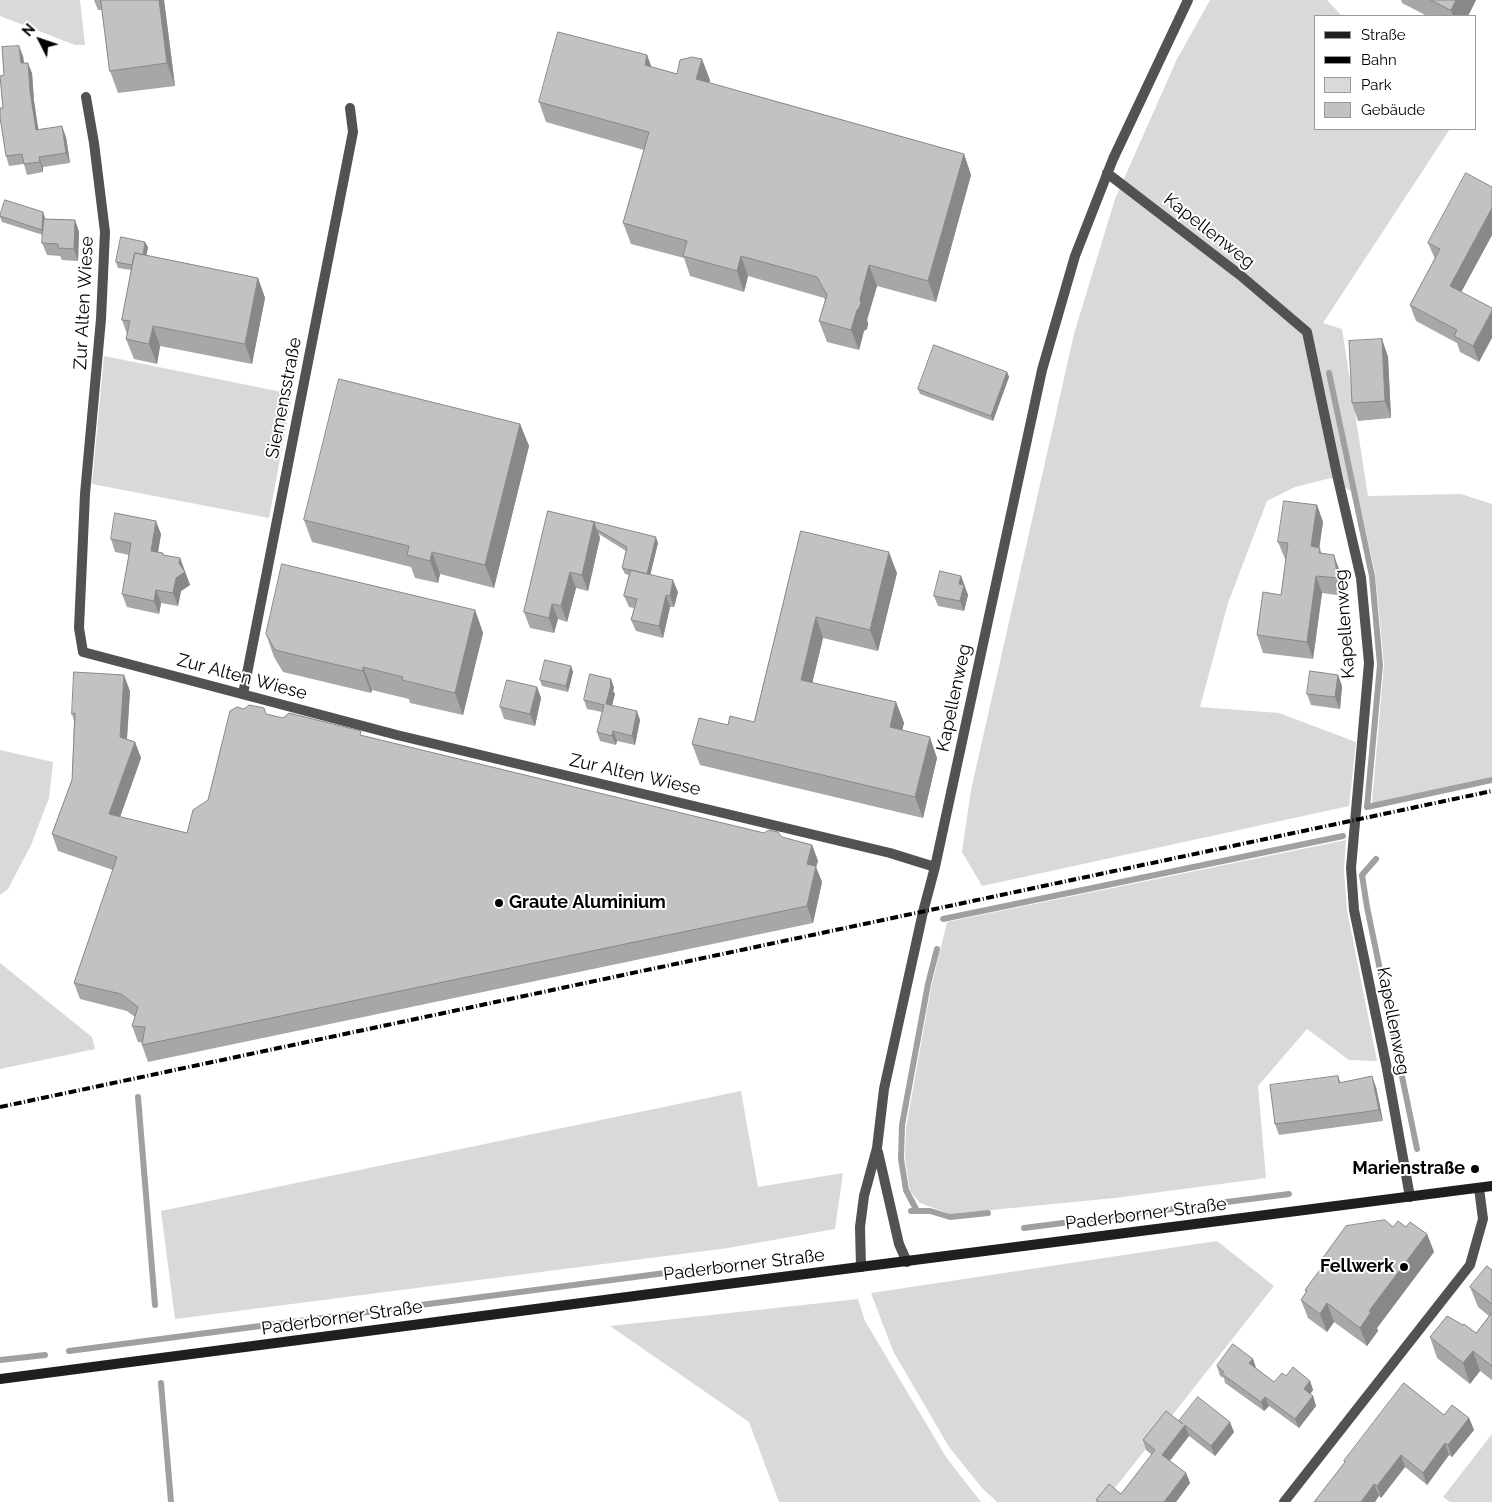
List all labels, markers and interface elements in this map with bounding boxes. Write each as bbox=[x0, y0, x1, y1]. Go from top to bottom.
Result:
north arrow bbox=[15, 15, 65, 65]
legend bbox=[1314, 15, 1477, 130]
text: N bbox=[19, 21, 38, 39]
text: Straße bbox=[1361, 26, 1405, 44]
text: Bahn bbox=[1361, 51, 1397, 69]
text: Park bbox=[1361, 76, 1392, 94]
text: Gebäude bbox=[1361, 101, 1425, 119]
street label: Kapellenweg bbox=[1159, 189, 1259, 273]
street label: Zur Alten Wiese bbox=[70, 236, 98, 370]
street label: Siemensstraße bbox=[262, 336, 306, 460]
street label: Kapellenweg bbox=[1330, 569, 1360, 679]
street label: Kapellenweg bbox=[932, 642, 976, 754]
street label: Zur Alten Wiese bbox=[175, 649, 309, 705]
street label: Zur Alten Wiese bbox=[567, 749, 703, 801]
place label: Graute Aluminium bbox=[509, 892, 666, 914]
marker: Graute Aluminium bbox=[493, 897, 505, 909]
street label: Kapellenweg bbox=[1372, 965, 1414, 1077]
place label: Marienstraße bbox=[1352, 1158, 1465, 1180]
marker: Marienstraße bbox=[1469, 1163, 1481, 1175]
street label: Paderborner Straße bbox=[1064, 1193, 1228, 1235]
street label: Paderborner Straße bbox=[662, 1244, 826, 1286]
place label: Fellwerk bbox=[1320, 1256, 1394, 1278]
marker: Fellwerk bbox=[1398, 1261, 1410, 1273]
street label: Paderborner Straße bbox=[260, 1296, 424, 1340]

